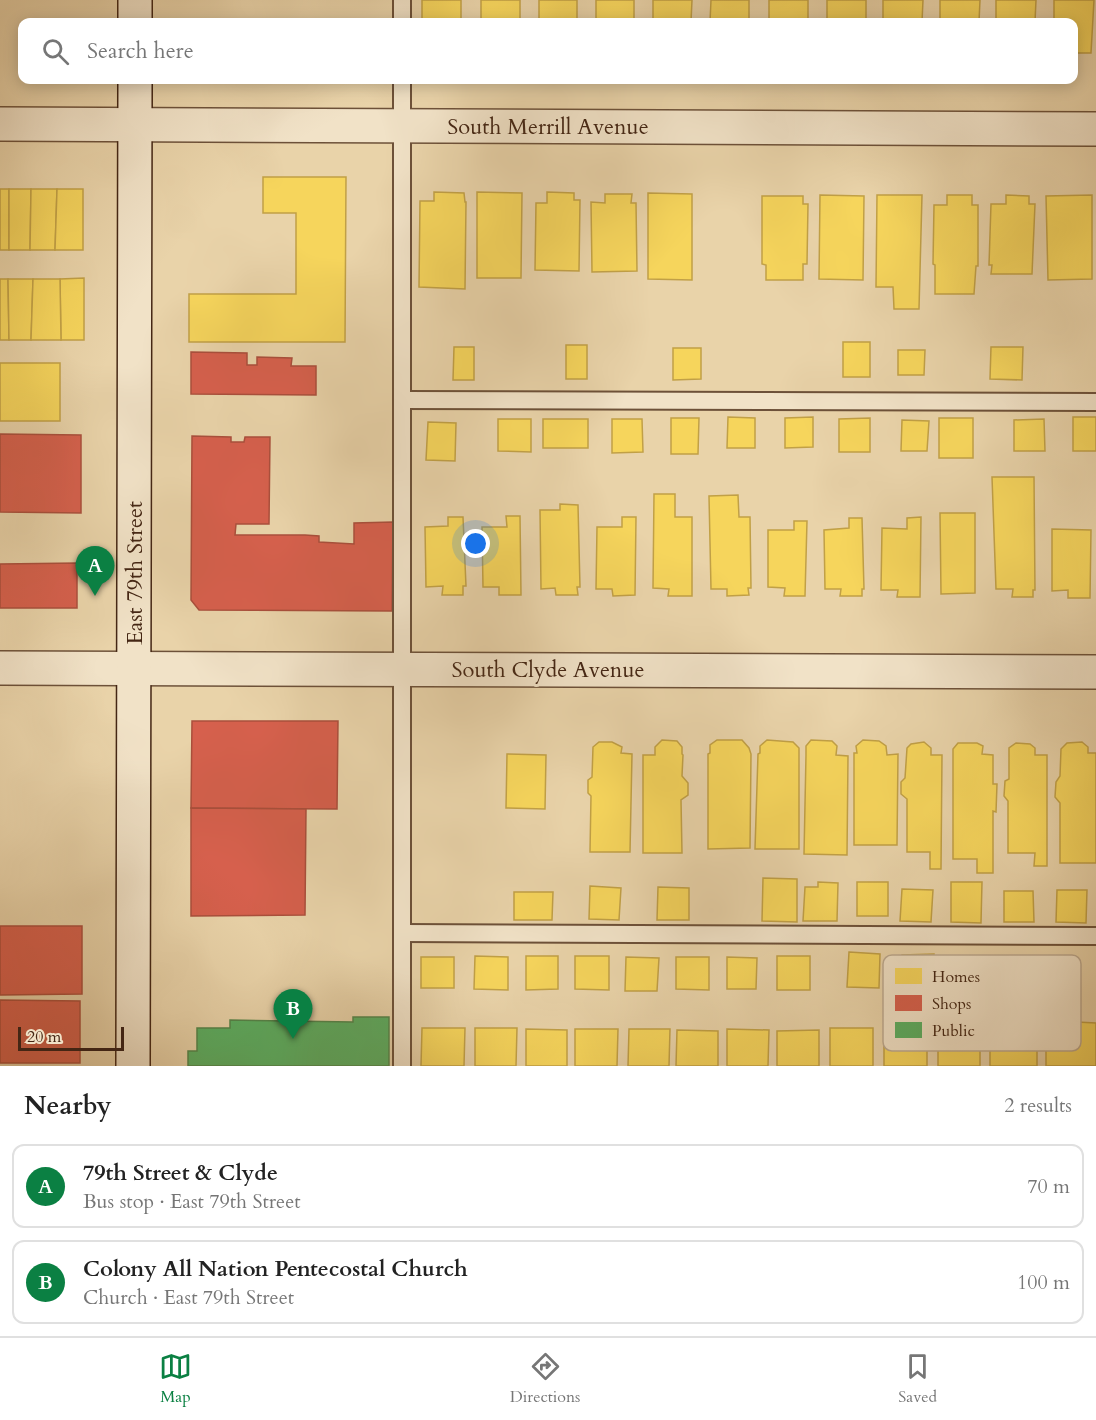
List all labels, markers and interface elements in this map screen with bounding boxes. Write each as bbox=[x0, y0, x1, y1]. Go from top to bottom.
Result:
search box bbox=[18, 18, 1078, 84]
icon: search bbox=[39, 35, 72, 68]
text: Search here bbox=[87, 36, 194, 66]
street label: South Merrill Avenue bbox=[447, 112, 649, 142]
street label: East 79th Street bbox=[120, 501, 150, 645]
your location bbox=[461, 529, 490, 558]
pin: A bbox=[76, 546, 115, 596]
street label: South Clyde Avenue bbox=[452, 655, 644, 685]
legend bbox=[883, 955, 1081, 1051]
text: Homes bbox=[932, 966, 980, 988]
pin: B bbox=[274, 990, 312, 1039]
text: Shops bbox=[932, 993, 971, 1015]
text: Public bbox=[932, 1020, 975, 1042]
scale bar bbox=[18, 1024, 124, 1052]
text: 20 m bbox=[27, 1026, 61, 1048]
text: Nearby bbox=[24, 1088, 112, 1123]
text: 2 results bbox=[1004, 1092, 1072, 1119]
text: 79th Street & Clyde bbox=[83, 1158, 278, 1188]
text: A bbox=[38, 1173, 53, 1200]
text: 70 m bbox=[1027, 1173, 1070, 1200]
text: Bus stop · East 79th Street bbox=[83, 1188, 301, 1215]
text: Colony All Nation Pentecostal Church bbox=[83, 1254, 468, 1284]
text: B bbox=[38, 1269, 53, 1296]
text: 100 m bbox=[1017, 1269, 1070, 1296]
text: Church · East 79th Street bbox=[83, 1284, 294, 1311]
tab: Map bbox=[159, 1350, 192, 1408]
tab: Directions bbox=[510, 1350, 580, 1408]
tab: Saved bbox=[898, 1350, 937, 1408]

